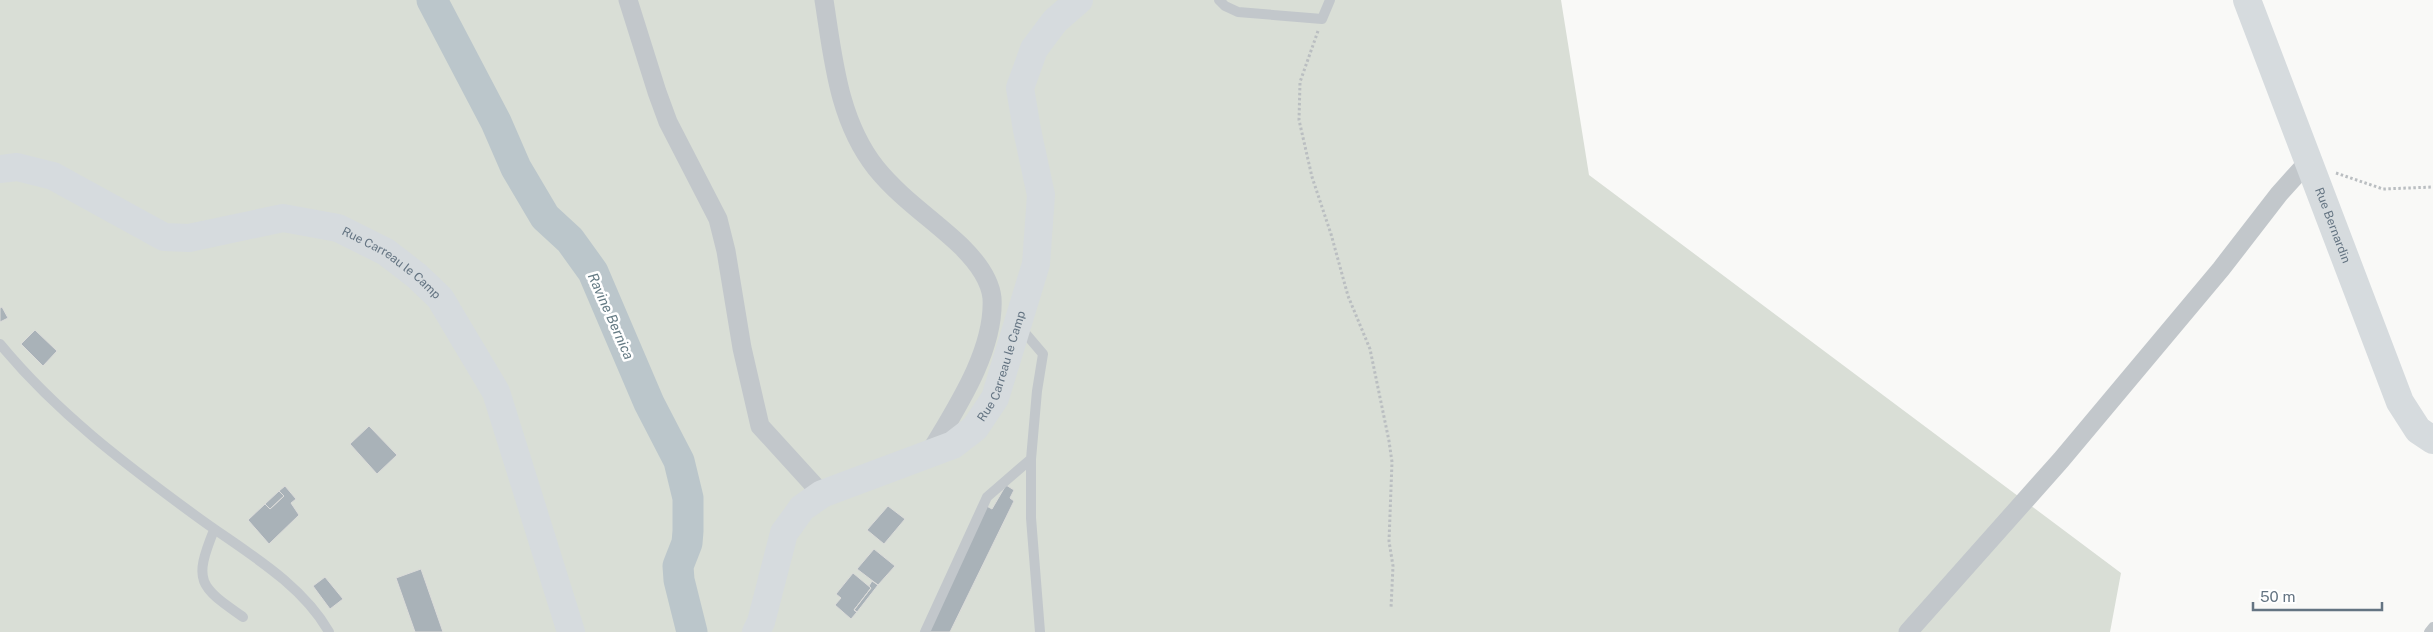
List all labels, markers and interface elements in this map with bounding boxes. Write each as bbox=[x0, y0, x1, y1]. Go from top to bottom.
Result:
street label: Rue Bernardin bbox=[2312, 186, 2353, 265]
street label: Rue Carreau le Camp bbox=[340, 224, 443, 302]
water label: Ravine Bernica bbox=[585, 270, 637, 362]
street label: Rue Carreau le Camp bbox=[974, 309, 1028, 424]
scale bar bbox=[2253, 580, 2382, 612]
text: 50 m bbox=[2260, 588, 2295, 605]

